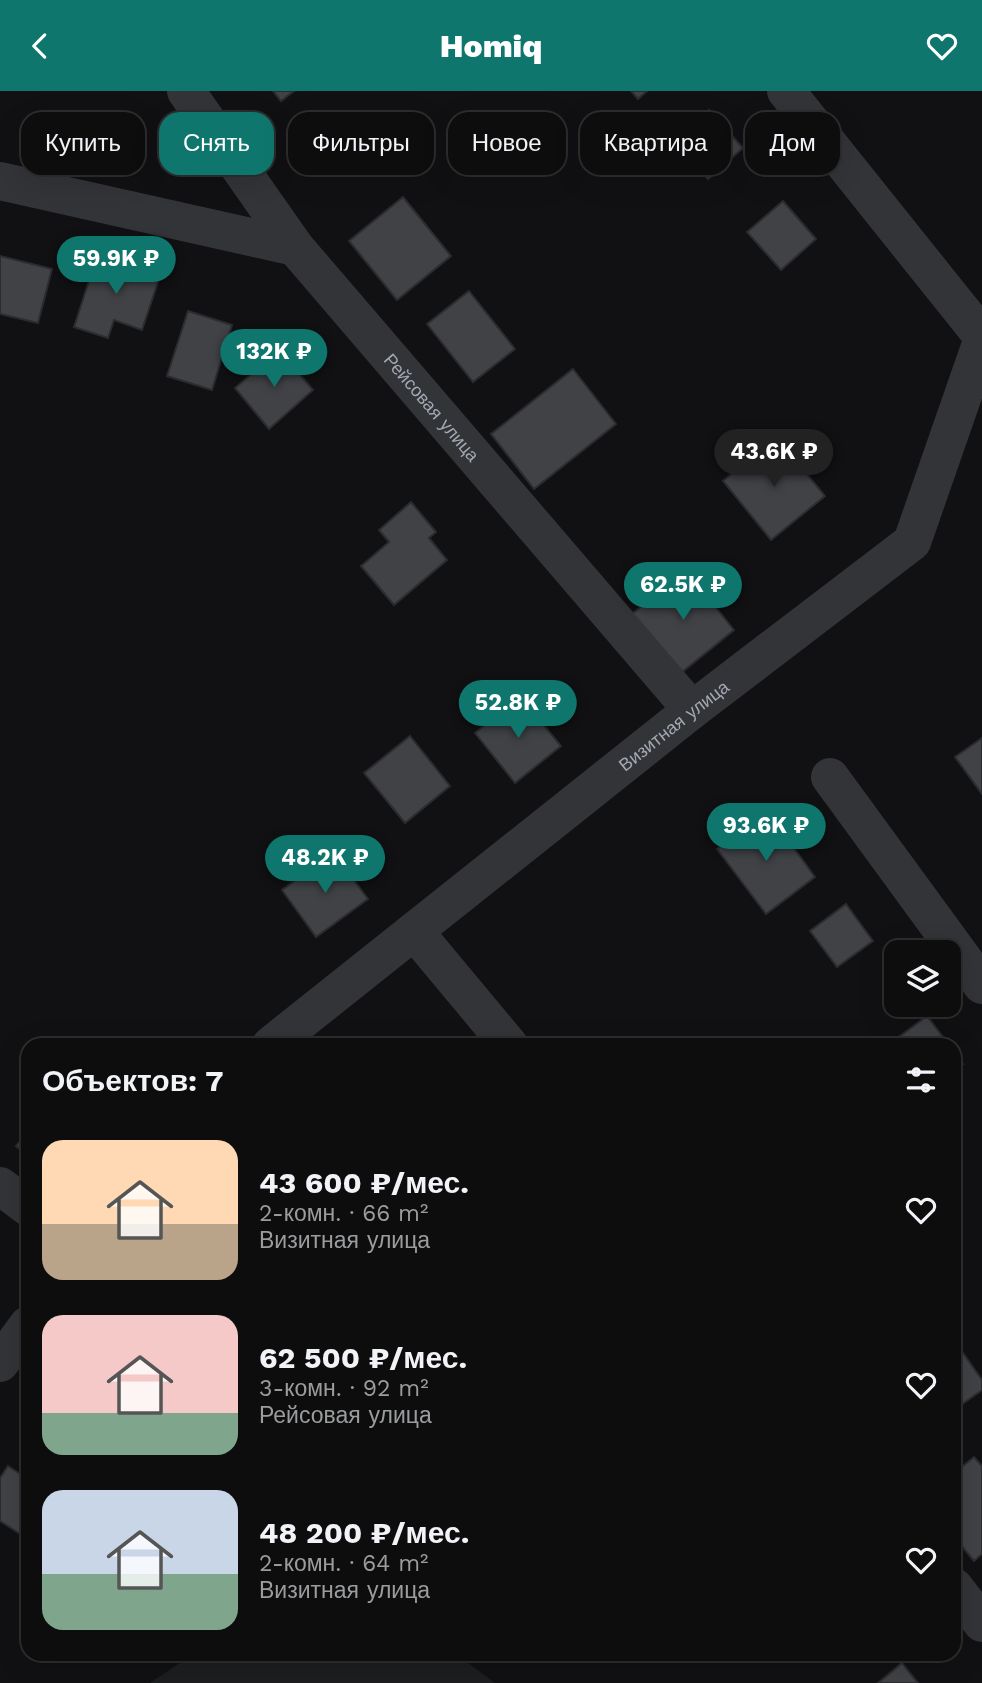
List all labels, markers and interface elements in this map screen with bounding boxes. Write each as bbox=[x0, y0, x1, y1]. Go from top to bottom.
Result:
icon: back bbox=[21, 27, 59, 65]
text: Homiq bbox=[440, 27, 542, 65]
icon: heart bbox=[923, 27, 961, 65]
chip: Купить bbox=[21, 112, 145, 175]
chip: Снять bbox=[159, 112, 274, 175]
chip: Фильтры bbox=[288, 112, 434, 175]
chip: Новое bbox=[448, 112, 566, 175]
chip: Квартира bbox=[580, 112, 731, 175]
chip: Дом bbox=[745, 112, 840, 175]
pin: 59.9K ₽ bbox=[51, 237, 181, 296]
text: 59.9K ₽ bbox=[73, 245, 159, 272]
pin: 132K ₽ bbox=[217, 329, 331, 389]
text: 132K ₽ bbox=[236, 338, 312, 365]
street label: Рейсовая улица bbox=[380, 349, 485, 466]
pin: 43.6K ₽ bbox=[709, 429, 839, 489]
text: 43.6K ₽ bbox=[730, 438, 818, 465]
pin: 62.5K ₽ bbox=[618, 563, 748, 622]
text: 62.5K ₽ bbox=[640, 571, 726, 598]
street label: Визитная улица bbox=[614, 675, 733, 775]
pin: 52.8K ₽ bbox=[453, 681, 583, 740]
text: 52.8K ₽ bbox=[475, 689, 561, 716]
pin: 93.6K ₽ bbox=[701, 803, 831, 863]
text: 93.6K ₽ bbox=[723, 812, 809, 839]
pin: 48.2K ₽ bbox=[260, 835, 390, 895]
text: 48.2K ₽ bbox=[281, 844, 369, 871]
map controls bbox=[884, 940, 961, 1017]
button: layers bbox=[884, 940, 961, 1017]
icon: filters bbox=[902, 1061, 940, 1099]
text: Объектов: 7 bbox=[42, 1063, 224, 1098]
text: 43 600 ₽/мес. bbox=[259, 1165, 469, 1200]
icon: home bbox=[98, 1168, 182, 1252]
icon: heart bbox=[902, 1191, 940, 1229]
text: 2-комн. · 66 m² bbox=[259, 1200, 428, 1227]
text: Визитная улица bbox=[259, 1227, 430, 1254]
text: 62 500 ₽/мес. bbox=[259, 1340, 467, 1375]
icon: home bbox=[98, 1343, 182, 1427]
icon: heart bbox=[902, 1366, 940, 1404]
text: 3-комн. · 92 m² bbox=[259, 1375, 429, 1402]
text: Рейсовая улица bbox=[259, 1402, 432, 1429]
text: 48 200 ₽/мес. bbox=[259, 1515, 469, 1550]
icon: home bbox=[98, 1518, 182, 1602]
icon: heart bbox=[902, 1541, 940, 1579]
text: 2-комн. · 64 m² bbox=[259, 1550, 429, 1577]
text: Визитная улица bbox=[259, 1577, 430, 1604]

